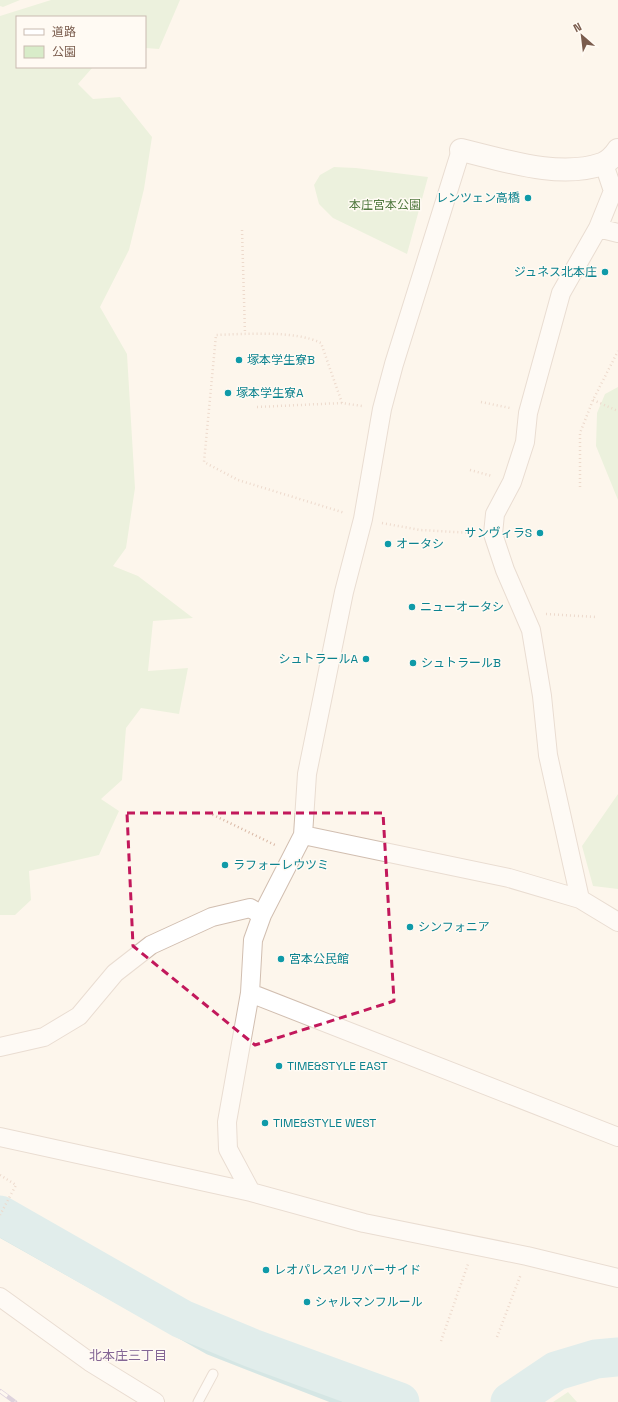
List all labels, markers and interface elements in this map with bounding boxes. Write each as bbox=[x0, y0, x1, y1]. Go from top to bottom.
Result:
legend bbox=[16, 16, 146, 68]
north arrow bbox=[562, 16, 602, 56]
text: N bbox=[571, 19, 584, 35]
text: 道路 bbox=[52, 24, 76, 40]
text: 公園 bbox=[52, 44, 76, 60]
place label: レンツェン高橋 bbox=[436, 190, 520, 206]
marker: レンツェン高橋 bbox=[523, 193, 533, 203]
park label: 本庄宮本公園 bbox=[349, 197, 421, 213]
place label: ジュネス北本庄 bbox=[514, 264, 597, 280]
marker: ジュネス北本庄 bbox=[600, 267, 610, 277]
place label: 塚本学生寮B bbox=[247, 352, 315, 368]
marker: 塚本学生寮B bbox=[234, 355, 244, 365]
place label: 塚本学生寮A bbox=[236, 385, 304, 401]
marker: 塚本学生寮A bbox=[223, 388, 233, 398]
place label: サンヴィラS bbox=[465, 525, 532, 541]
marker: サンヴィラS bbox=[535, 528, 545, 538]
place label: オータシ bbox=[396, 536, 444, 552]
marker: オータシ bbox=[383, 539, 393, 549]
place label: ニューオータシ bbox=[420, 599, 504, 615]
marker: ニューオータシ bbox=[407, 602, 417, 612]
place label: シュトラールA bbox=[278, 651, 358, 667]
marker: シュトラールA bbox=[361, 654, 371, 664]
place label: シュトラールB bbox=[421, 655, 501, 671]
marker: シュトラールB bbox=[408, 658, 418, 668]
place label: ラフォーレウツミ bbox=[233, 857, 329, 873]
marker: ラフォーレウツミ bbox=[220, 860, 230, 870]
place label: シンフォニア bbox=[418, 919, 490, 935]
marker: シンフォニア bbox=[405, 922, 415, 932]
place label: 宮本公民館 bbox=[289, 951, 349, 967]
marker: 宮本公民館 bbox=[276, 954, 286, 964]
place label: TIME&STYLE EAST bbox=[287, 1058, 387, 1074]
marker: TIME&STYLE EAST bbox=[274, 1061, 284, 1071]
place label: TIME&STYLE WEST bbox=[273, 1115, 376, 1131]
marker: TIME&STYLE WEST bbox=[260, 1118, 270, 1128]
place label: レオパレス21 リバーサイド bbox=[274, 1262, 421, 1278]
marker: レオパレス21 リバーサイド bbox=[261, 1265, 271, 1275]
place label: シャルマンフルール bbox=[315, 1294, 423, 1310]
marker: シャルマンフルール bbox=[302, 1297, 312, 1307]
district label: 北本庄三丁目 bbox=[89, 1347, 167, 1364]

